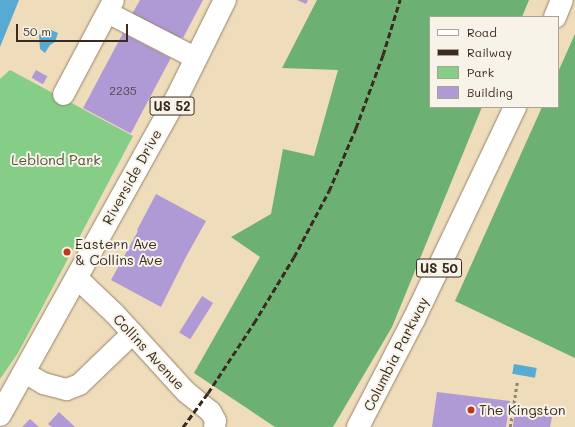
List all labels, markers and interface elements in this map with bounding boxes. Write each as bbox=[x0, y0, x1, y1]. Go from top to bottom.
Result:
scale bar bbox=[18, 16, 130, 42]
legend bbox=[429, 16, 559, 108]
text: 50 m bbox=[23, 23, 51, 39]
text: Road bbox=[467, 24, 497, 40]
text: Railway bbox=[467, 44, 512, 60]
text: Park bbox=[467, 64, 494, 80]
house number: 2235 bbox=[109, 84, 137, 98]
text: Building bbox=[467, 84, 513, 100]
road number: US 52 bbox=[149, 95, 195, 117]
street label: Riverside Drive bbox=[99, 126, 165, 228]
park label: Leblond Park bbox=[11, 152, 101, 168]
place label: Eastern Ave & Collins Ave bbox=[75, 236, 163, 268]
marker: Eastern Ave & Collins Ave bbox=[62, 247, 72, 257]
road number: US 50 bbox=[416, 257, 462, 279]
street label: Columbia Parkway bbox=[360, 294, 432, 414]
street label: Collins Avenue bbox=[110, 311, 188, 393]
place label: The Kingston bbox=[479, 402, 566, 418]
marker: The Kingston bbox=[466, 405, 476, 415]

